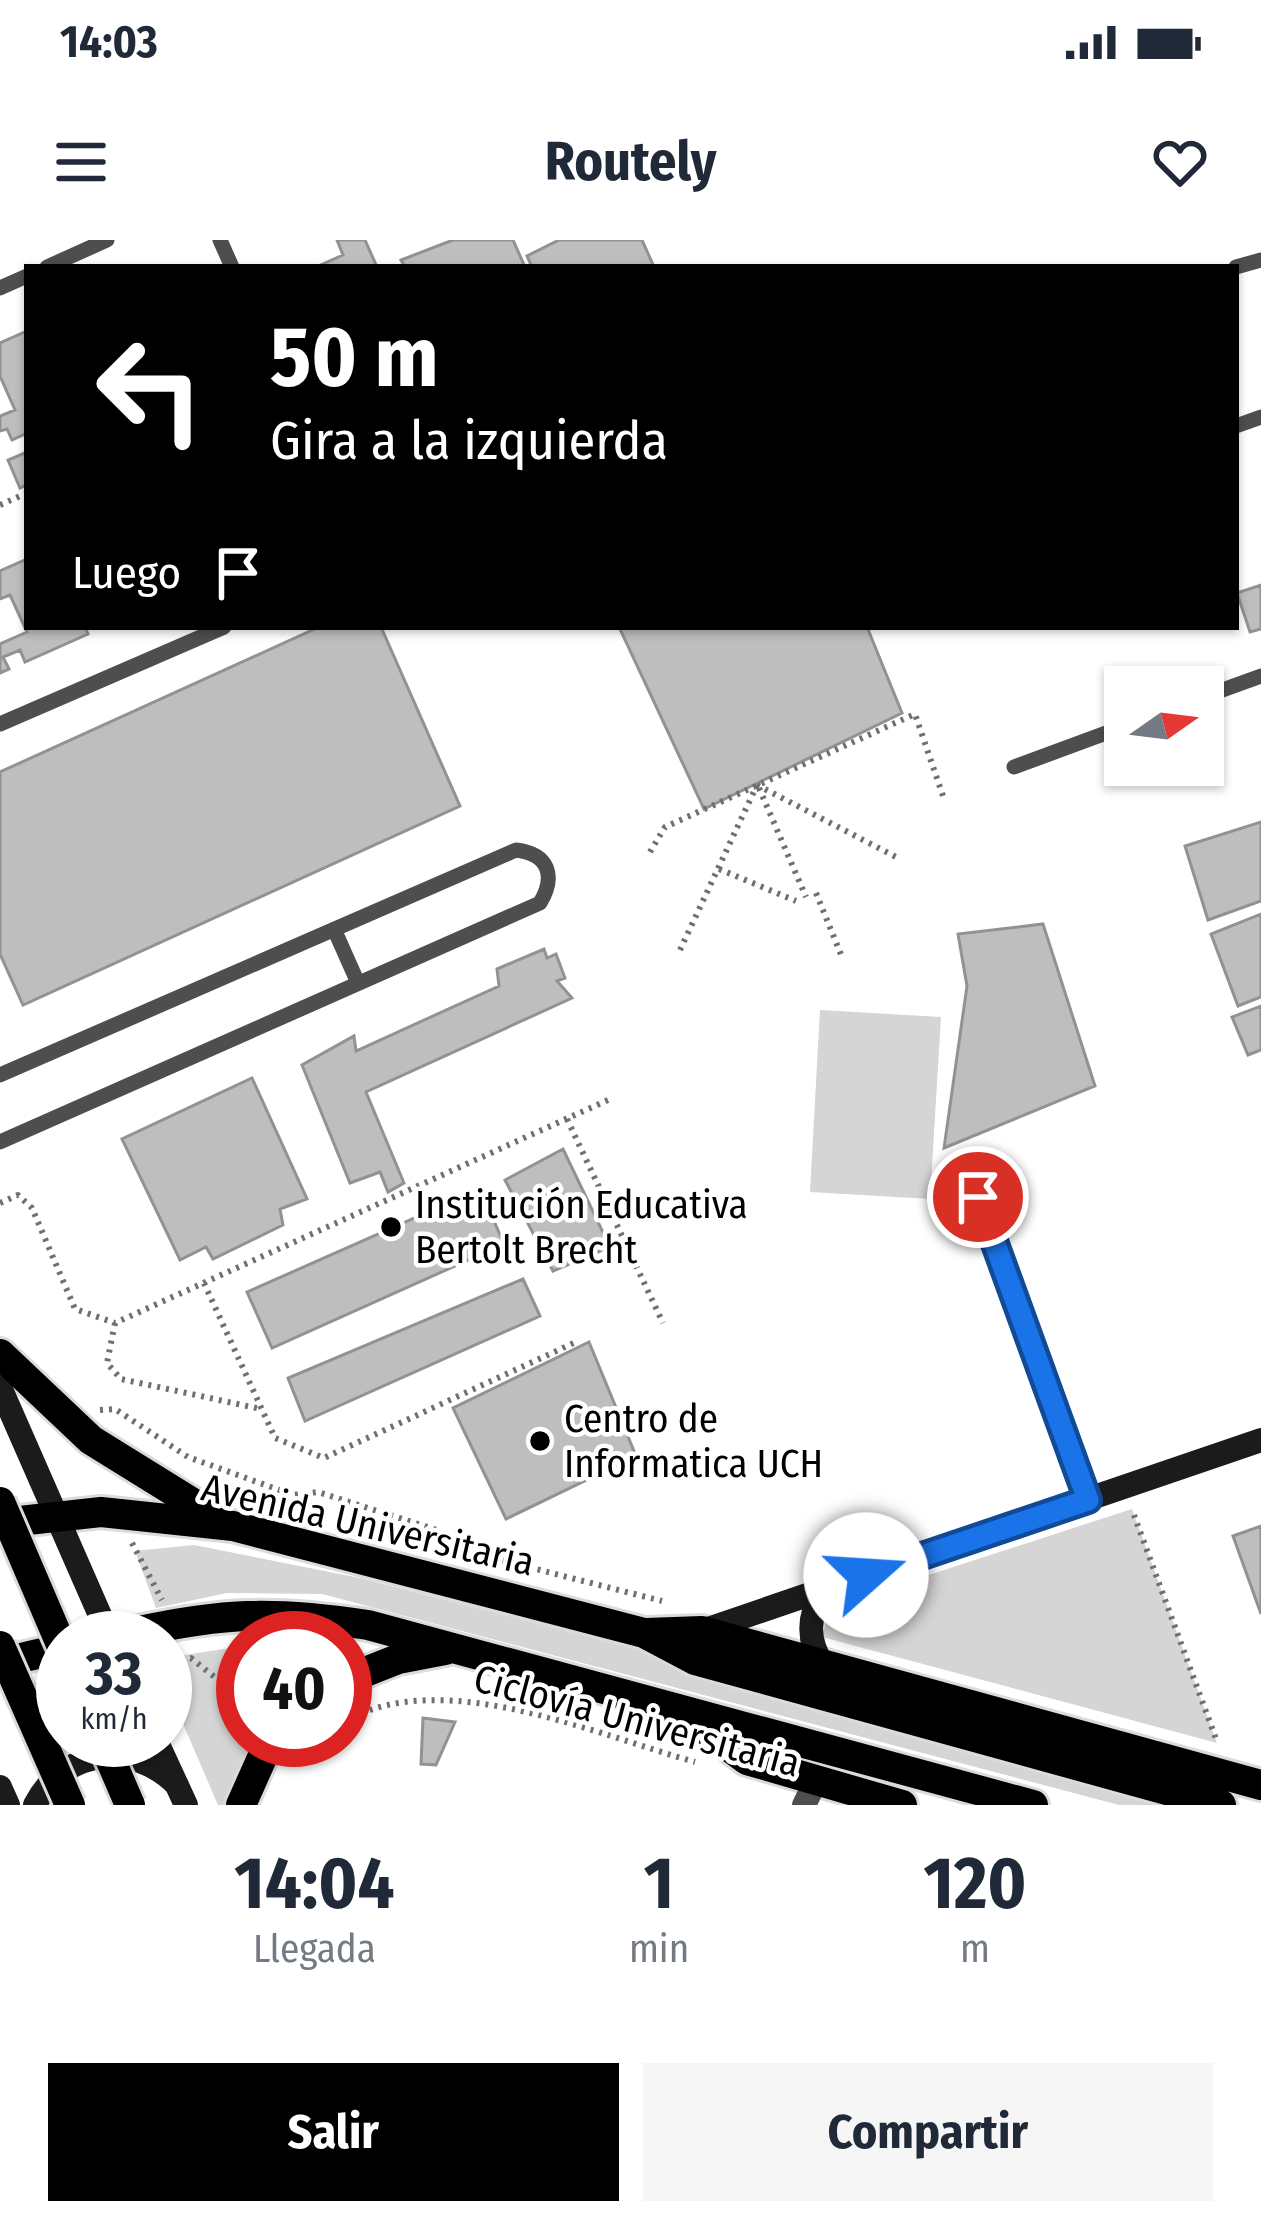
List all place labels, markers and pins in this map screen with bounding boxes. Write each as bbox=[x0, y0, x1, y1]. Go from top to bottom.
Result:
pin bbox=[927, 1146, 1029, 1248]
place label: Institución Educativa Bertolt Brecht bbox=[415, 1182, 748, 1273]
marker: Institución Educativa Bertolt Brecht bbox=[378, 1214, 404, 1240]
place label: Centro de Informatica UCH bbox=[564, 1396, 823, 1487]
marker: Centro de Informatica UCH bbox=[527, 1428, 553, 1454]

